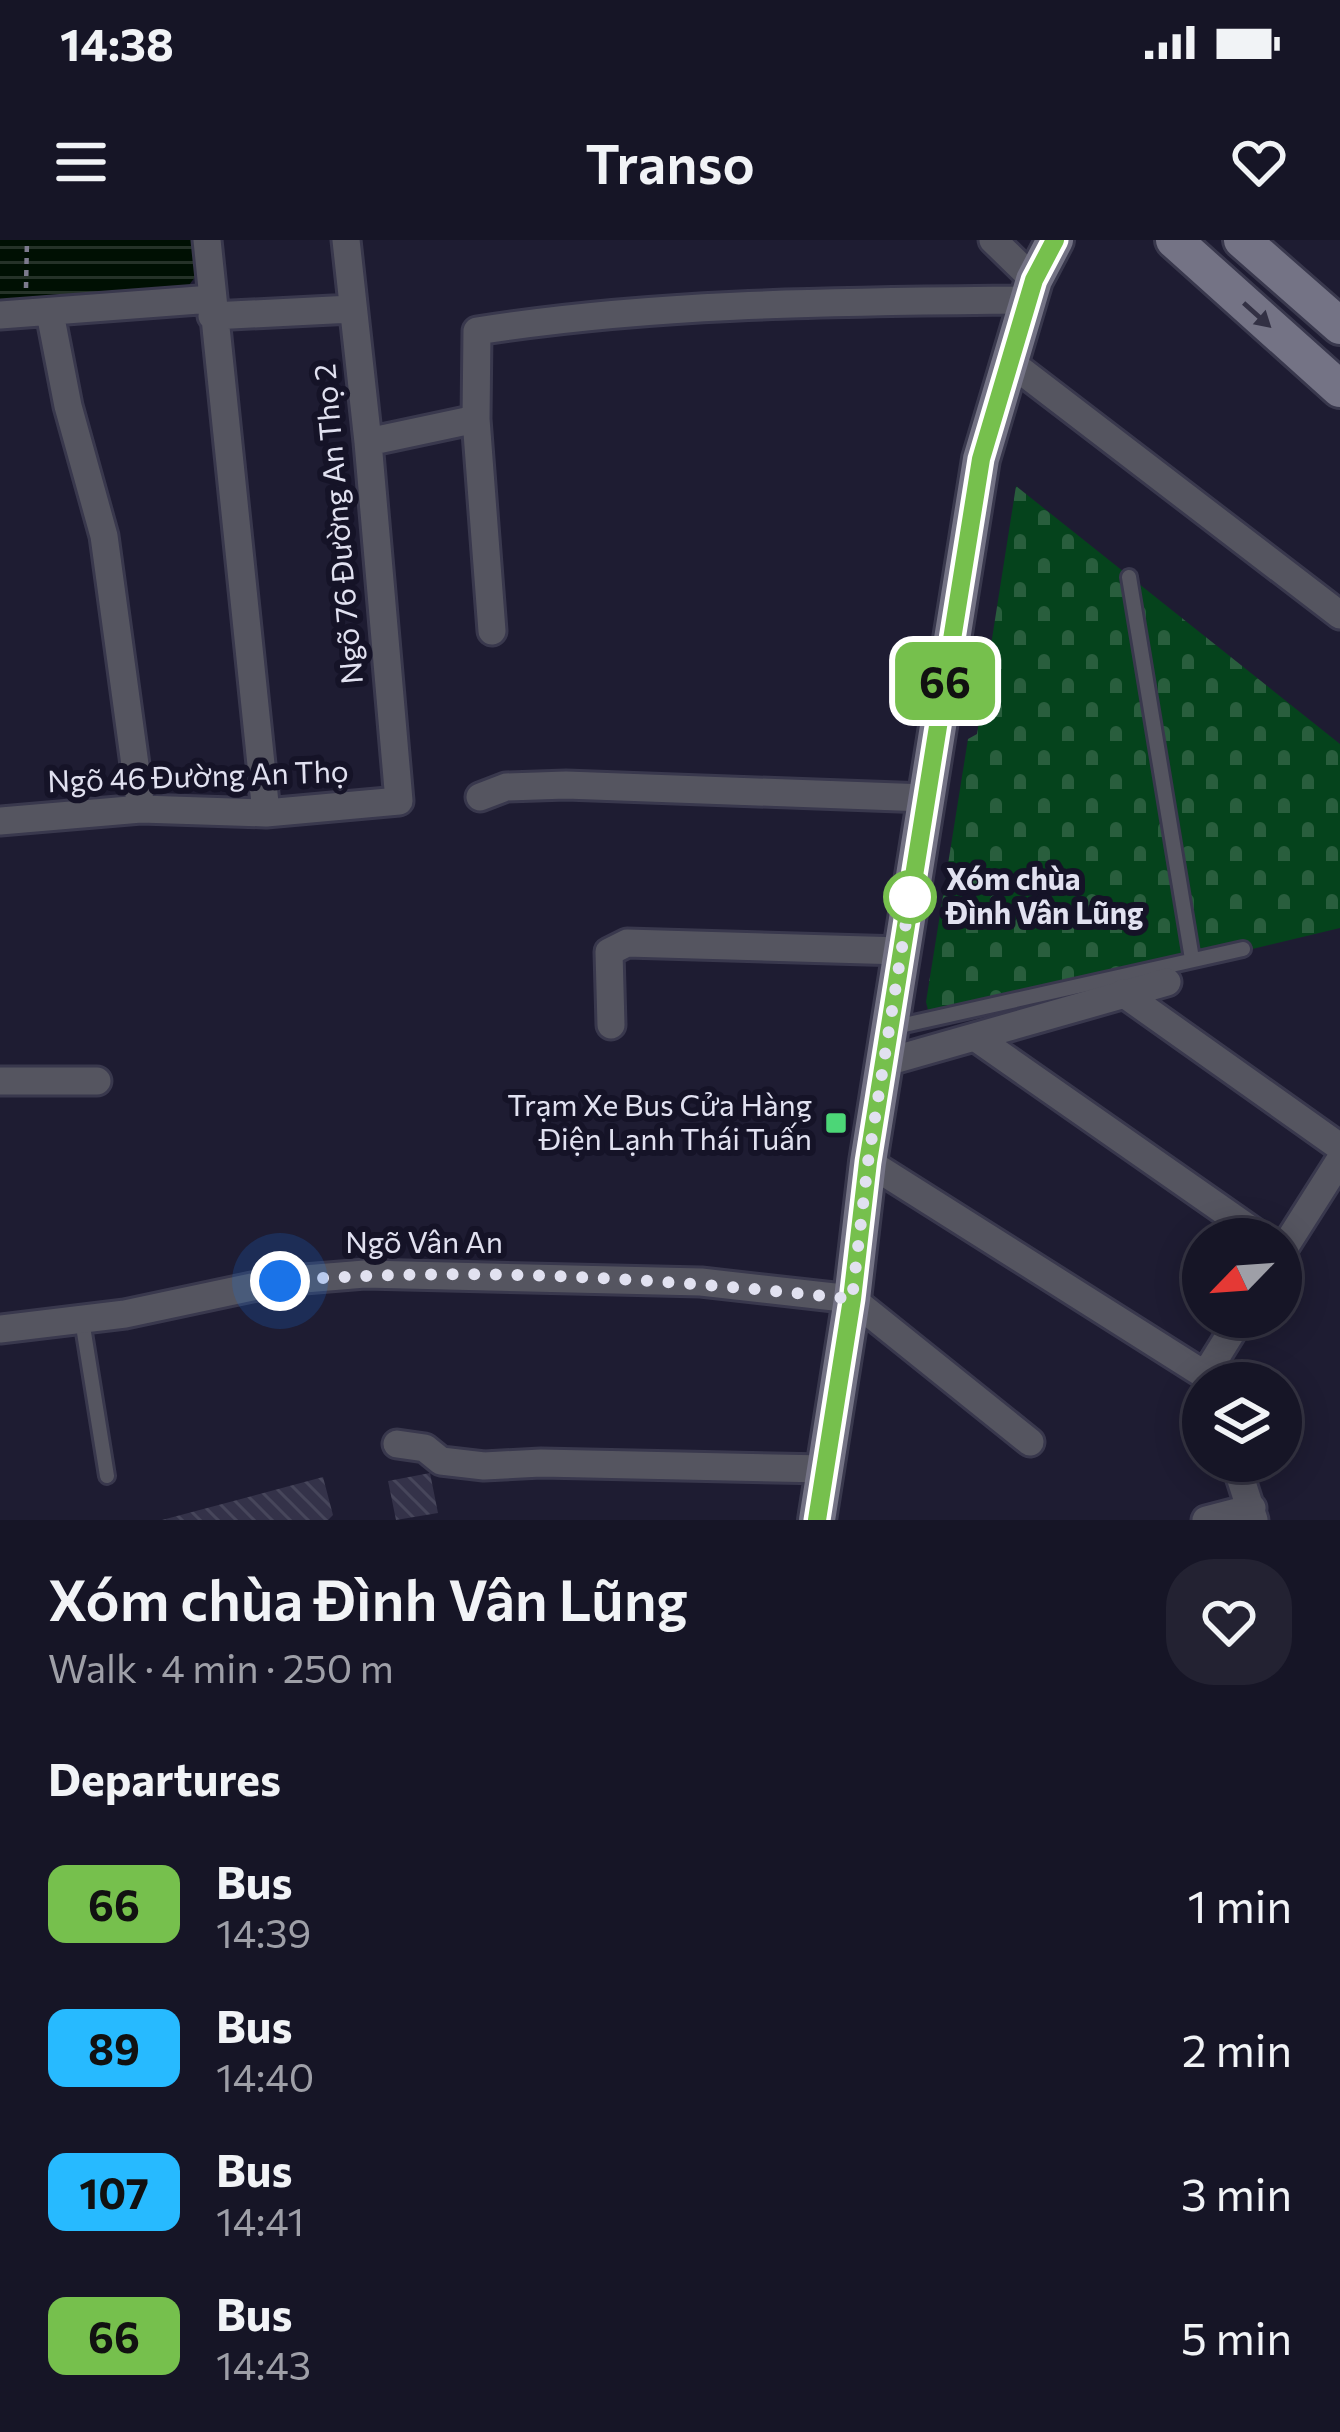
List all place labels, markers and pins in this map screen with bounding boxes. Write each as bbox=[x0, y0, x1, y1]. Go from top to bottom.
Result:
place label: Xóm chùa Đình Vân Lũng bbox=[945, 859, 1144, 930]
marker: Xóm chùa Đình Vân Lũng bbox=[885, 872, 935, 922]
place label: Trạm Xe Bus Cửa Hàng Điện Lạnh Thái Tuấn bbox=[507, 1085, 812, 1156]
marker: Trạm Xe Bus Cửa Hàng Điện Lạnh Thái Tuấn bbox=[823, 1110, 849, 1136]

